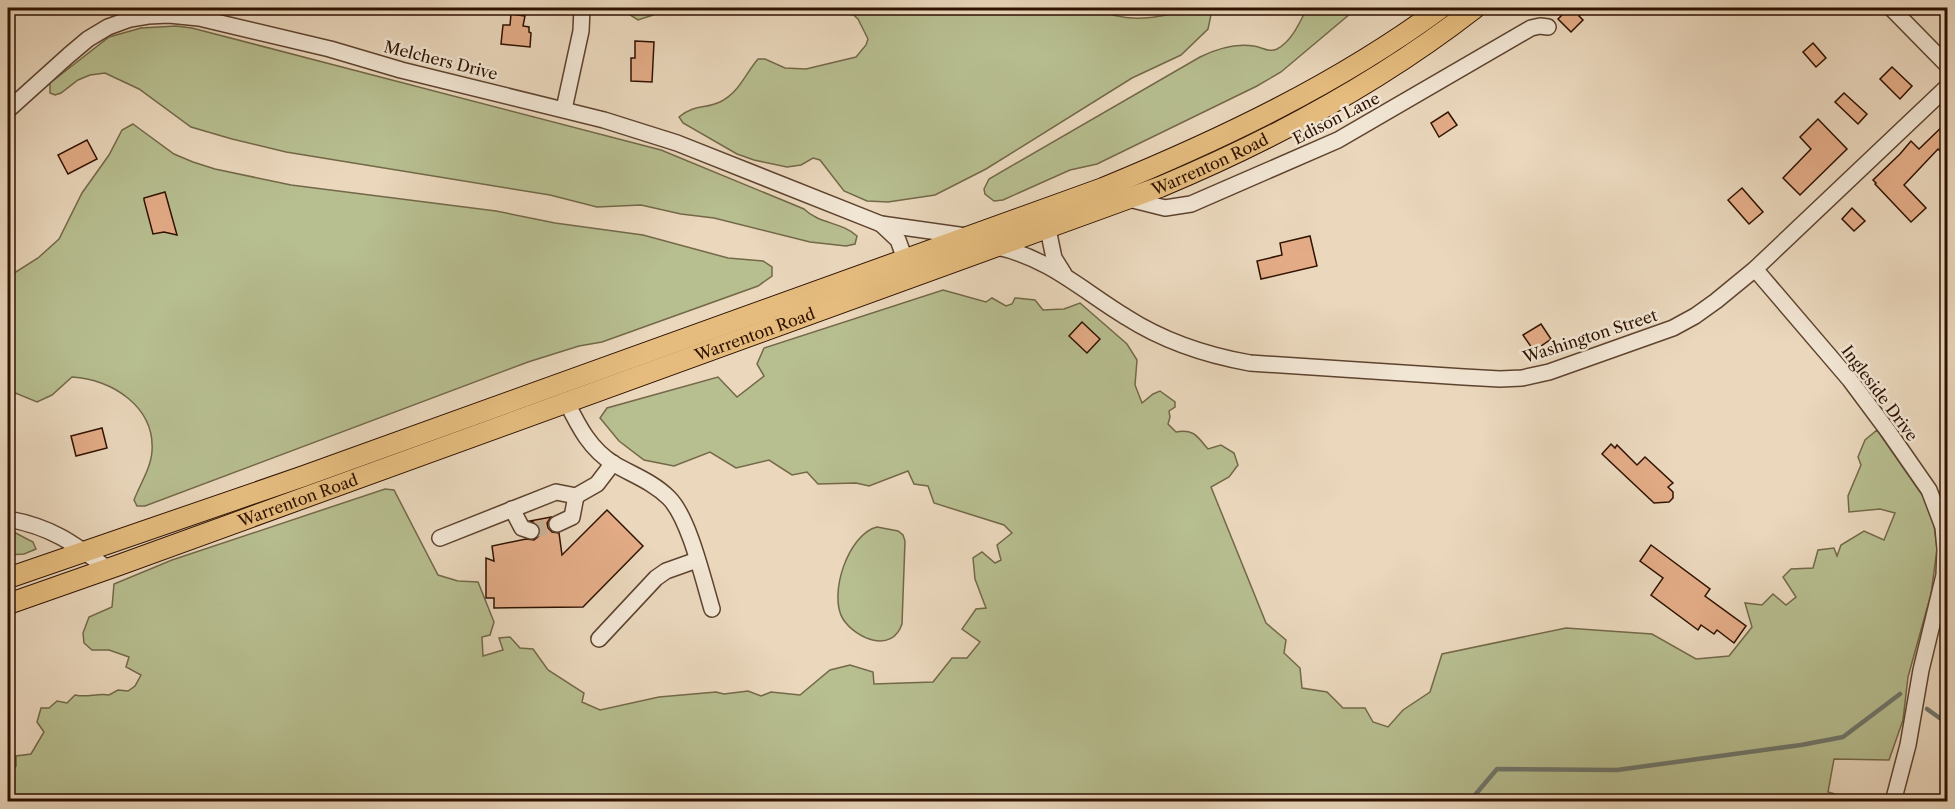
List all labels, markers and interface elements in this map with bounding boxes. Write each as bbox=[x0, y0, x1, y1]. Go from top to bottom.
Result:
street label: Melchers Drive bbox=[382, 36, 500, 84]
street label: Edison Lane bbox=[1289, 88, 1383, 148]
street label: Warrenton Road bbox=[1148, 129, 1272, 200]
street label: Warrenton Road bbox=[691, 303, 818, 365]
street label: Washington Street bbox=[1519, 305, 1660, 367]
street label: Ingleside Drive bbox=[1838, 341, 1922, 445]
street label: Warrenton Road bbox=[234, 469, 361, 531]

